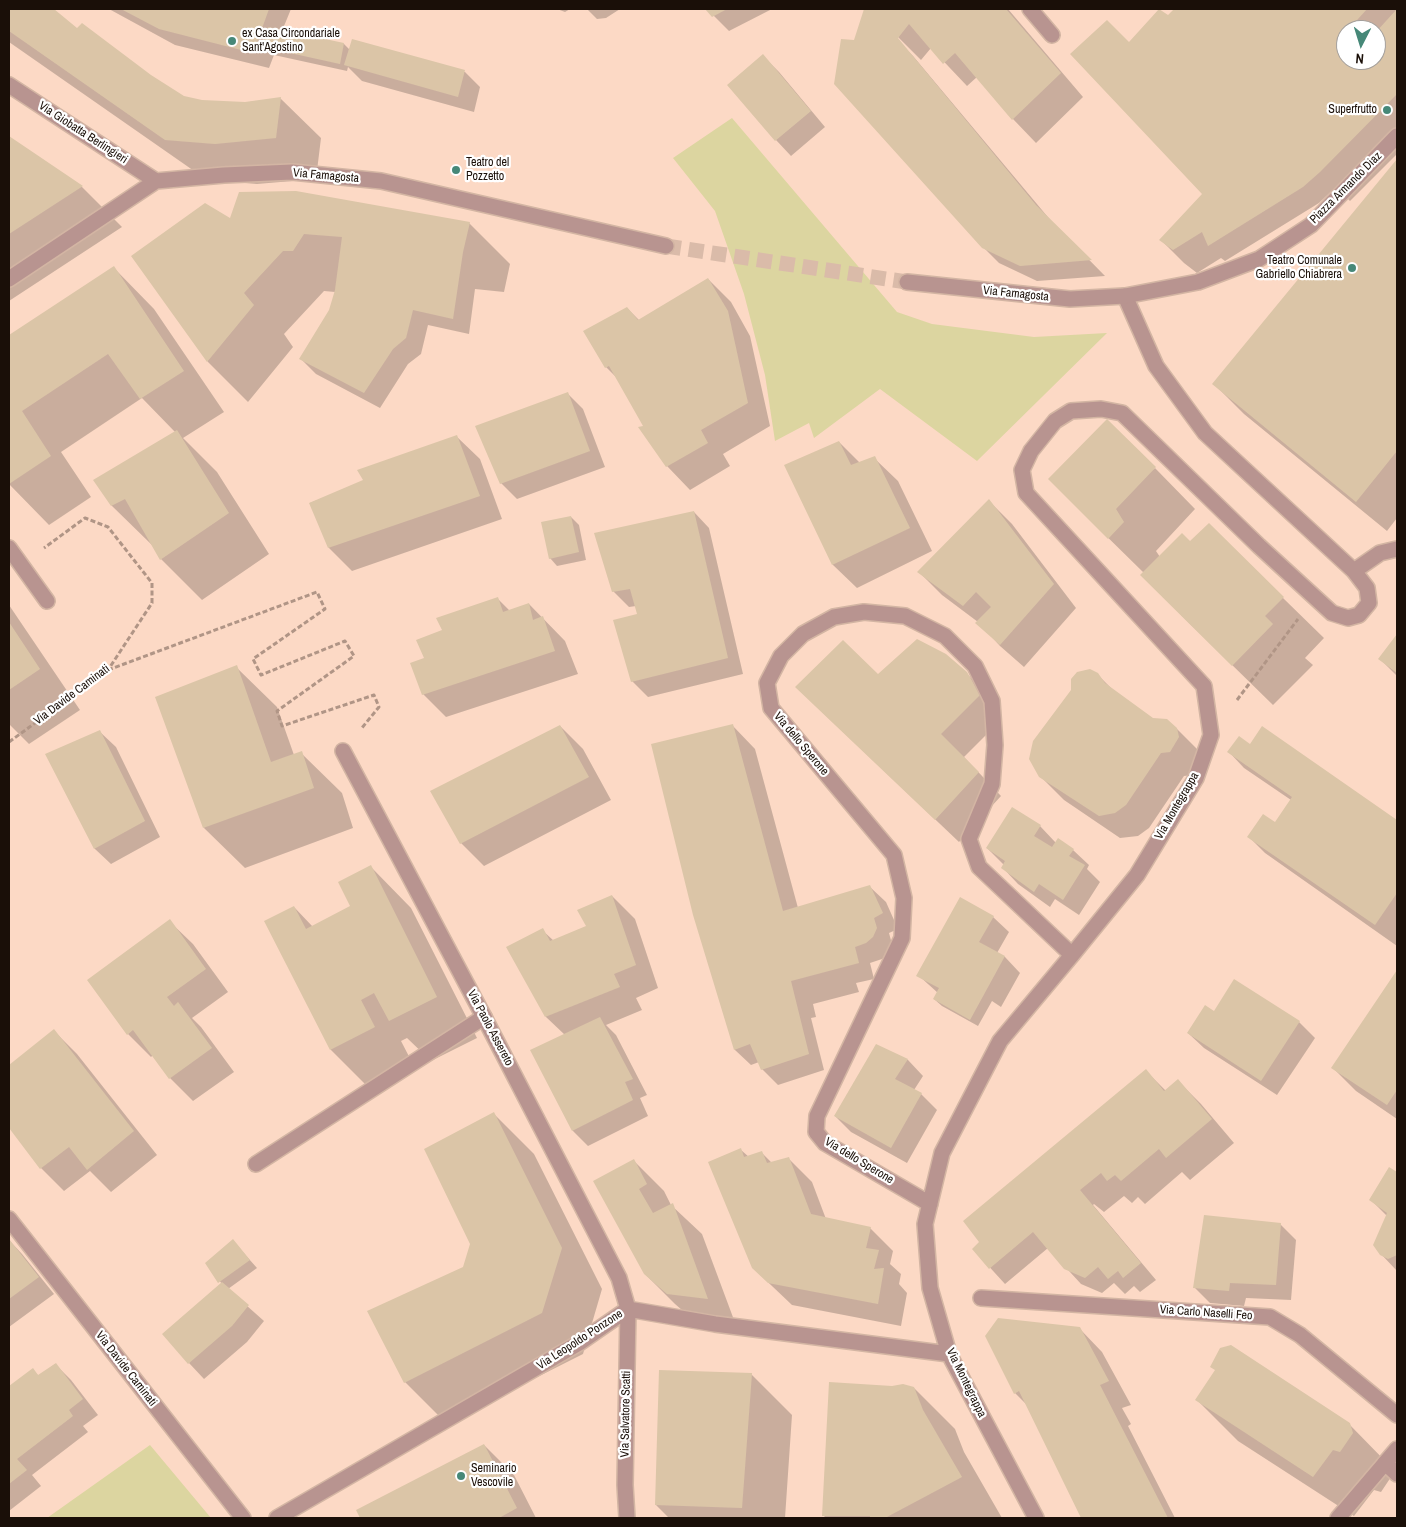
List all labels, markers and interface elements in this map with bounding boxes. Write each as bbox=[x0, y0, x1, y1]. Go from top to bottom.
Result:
north arrow bbox=[1336, 20, 1386, 70]
place label: ex Casa Circondariale Sant'Agostino bbox=[242, 27, 340, 55]
marker: ex Casa Circondariale Sant'Agostino bbox=[226, 35, 238, 47]
text: N bbox=[1355, 50, 1365, 68]
street label: Via Giobatta Berlingieri bbox=[36, 99, 130, 167]
place label: Superfrutto bbox=[1328, 103, 1377, 117]
marker: Superfrutto bbox=[1381, 104, 1393, 116]
street label: Piazza Armando Diaz bbox=[1307, 149, 1385, 227]
place label: Teatro del Pozzetto bbox=[466, 156, 509, 184]
marker: Teatro del Pozzetto bbox=[450, 164, 462, 176]
street label: Via Famagosta bbox=[292, 166, 360, 186]
place label: Teatro Comunale Gabriello Chiabrera bbox=[1256, 254, 1342, 282]
marker: Teatro Comunale Gabriello Chiabrera bbox=[1346, 262, 1358, 274]
street label: Via Famagosta bbox=[982, 283, 1050, 305]
street label: Via Davide Caminati bbox=[31, 662, 113, 728]
street label: Via dello Sperone bbox=[770, 709, 832, 779]
street label: Via Montegrappa bbox=[1152, 770, 1202, 842]
street label: Via Paolo Assereto bbox=[464, 988, 516, 1068]
street label: Via dello Sperone bbox=[822, 1135, 896, 1187]
street label: Via Carlo Naselli Feo bbox=[1159, 1303, 1253, 1323]
street label: Via Leopoldo Ponzone bbox=[534, 1307, 626, 1373]
street label: Via Davide Caminati bbox=[92, 1329, 160, 1409]
street label: Via Montegrappa bbox=[943, 1346, 989, 1420]
street label: Via Salvatore Scatti bbox=[618, 1370, 634, 1458]
place label: Seminario Vescovile bbox=[471, 1462, 516, 1490]
marker: Seminario Vescovile bbox=[455, 1470, 467, 1482]

